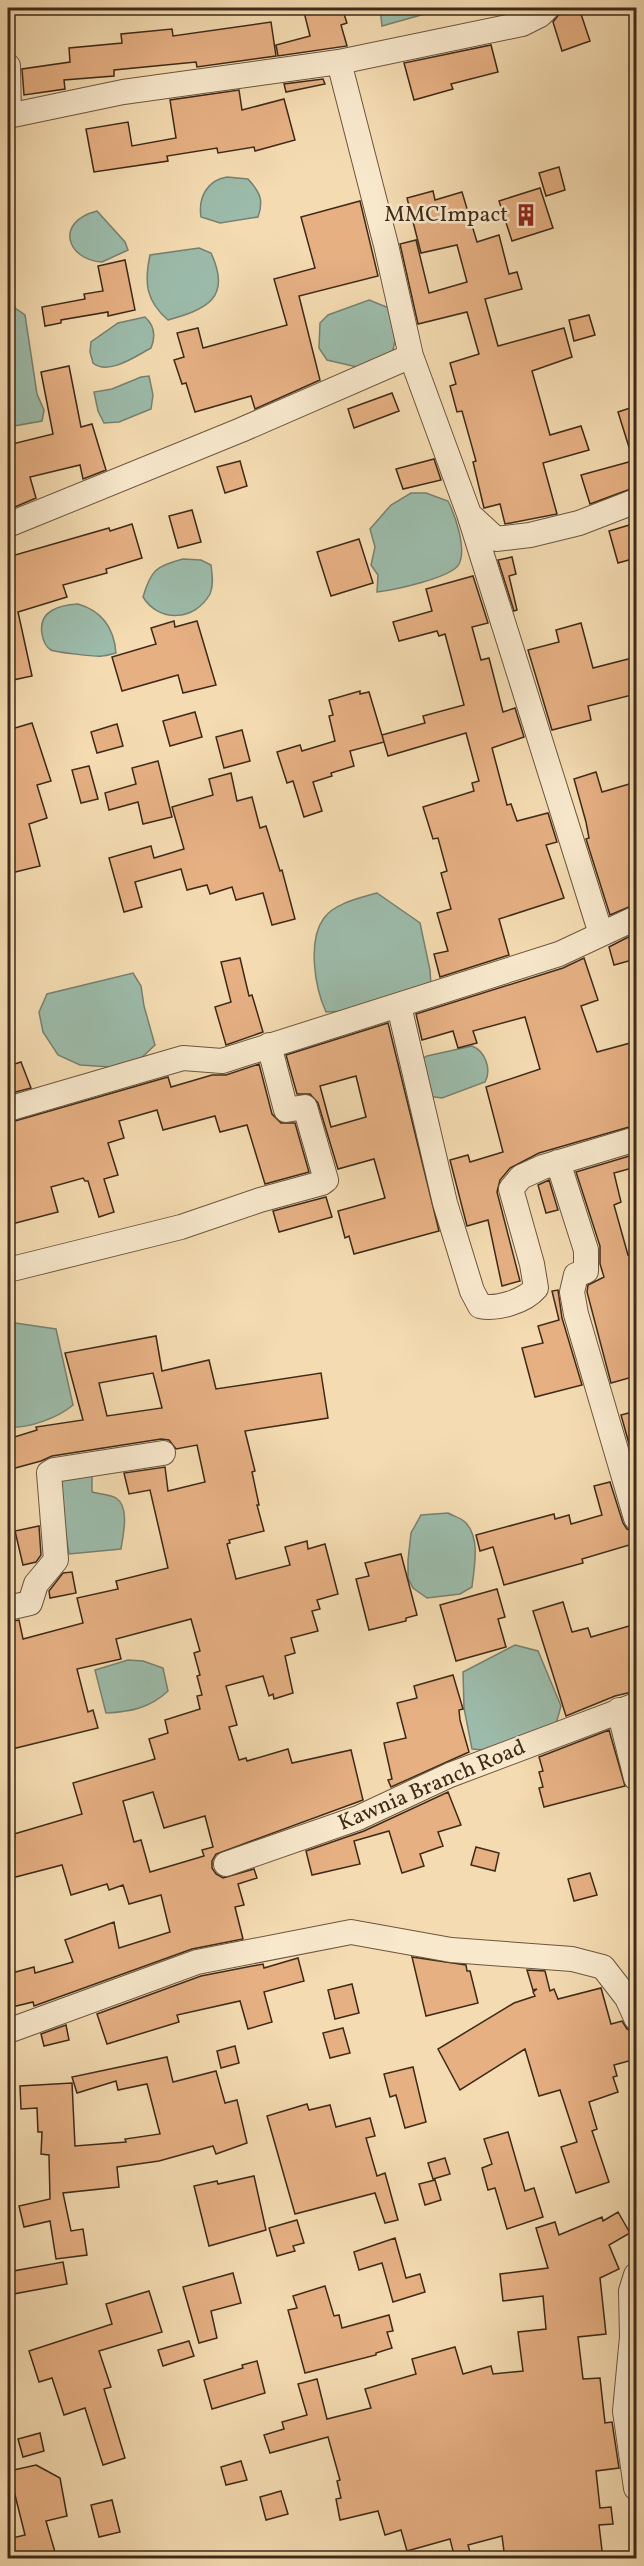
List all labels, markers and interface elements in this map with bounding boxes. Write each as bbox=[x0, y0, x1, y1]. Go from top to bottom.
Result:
place label: MMCImpact bbox=[384, 200, 508, 231]
building icon: MMCImpact bbox=[513, 202, 539, 228]
street label: Kawnia Branch Road bbox=[334, 1732, 530, 1840]

